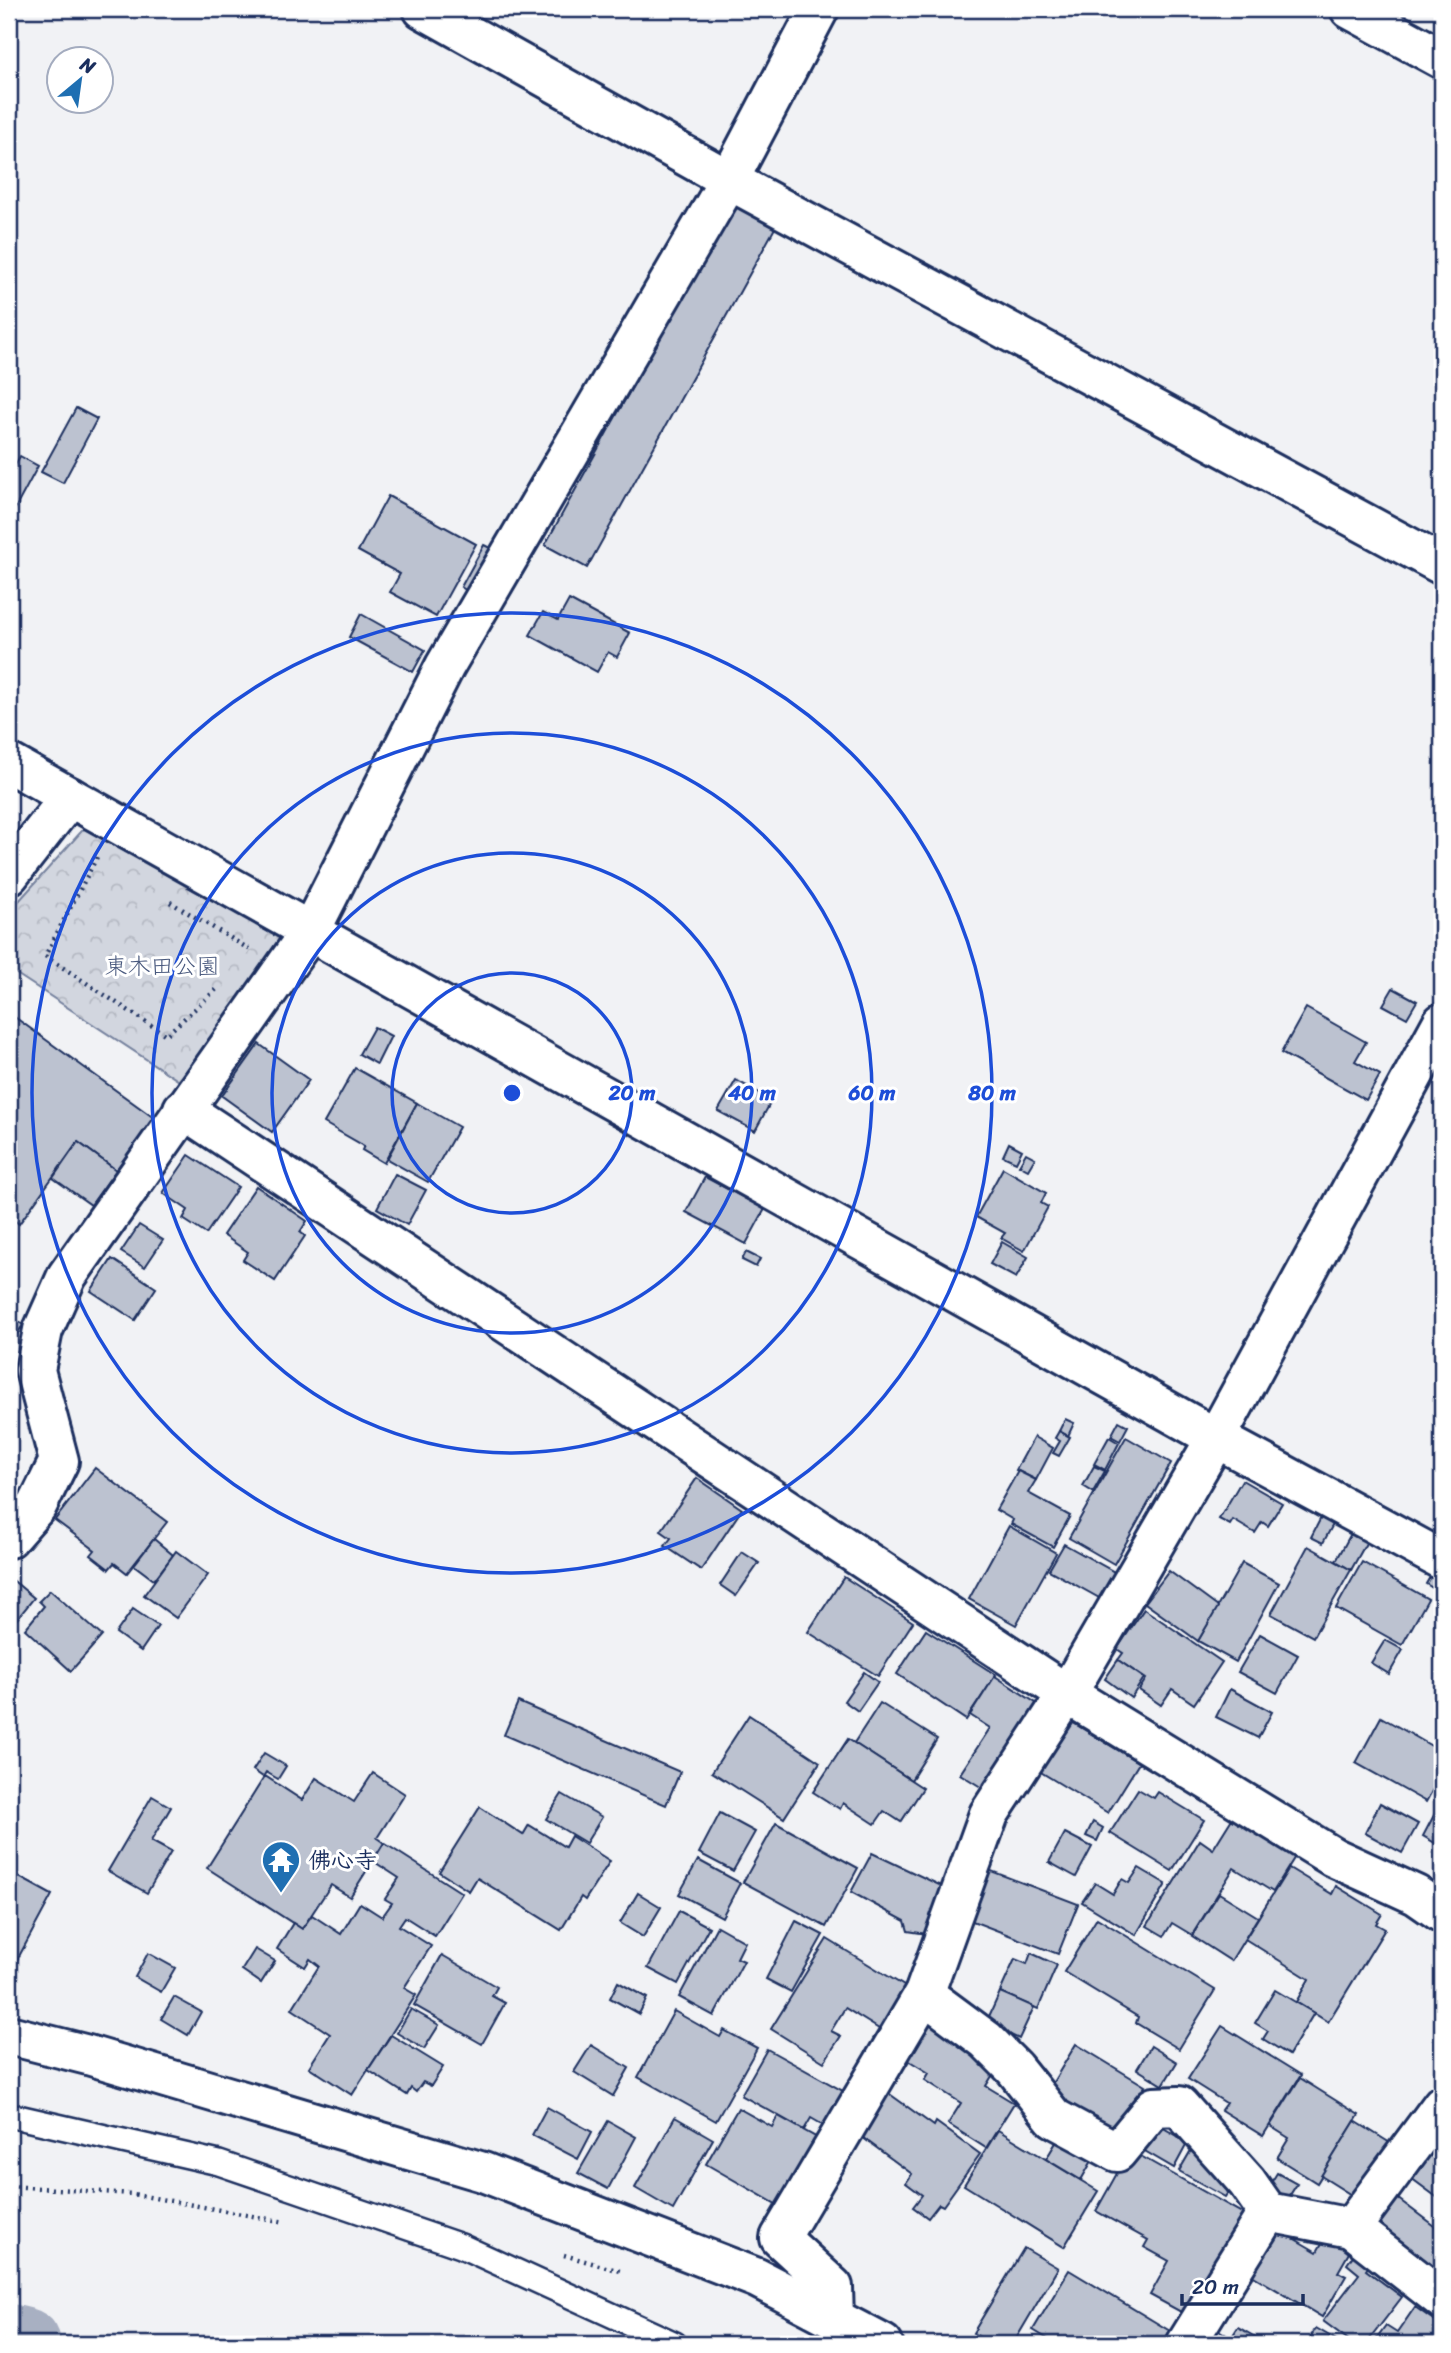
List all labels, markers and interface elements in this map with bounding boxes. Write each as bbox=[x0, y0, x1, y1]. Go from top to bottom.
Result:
north arrow bbox=[46, 46, 116, 116]
text: N bbox=[73, 47, 102, 84]
park label: 東木田公園 bbox=[105, 946, 220, 987]
text: 20 m bbox=[608, 1074, 656, 1112]
text: 40 m bbox=[727, 1074, 777, 1112]
text: 60 m bbox=[848, 1074, 896, 1112]
text: 80 m bbox=[967, 1074, 1017, 1112]
centre of rings bbox=[500, 1081, 524, 1105]
temple icon: 佛心寺 bbox=[260, 1839, 302, 1894]
place label: 佛心寺 bbox=[308, 1840, 377, 1881]
scale bar bbox=[1182, 2262, 1302, 2306]
text: 20 m bbox=[1192, 2268, 1239, 2306]

